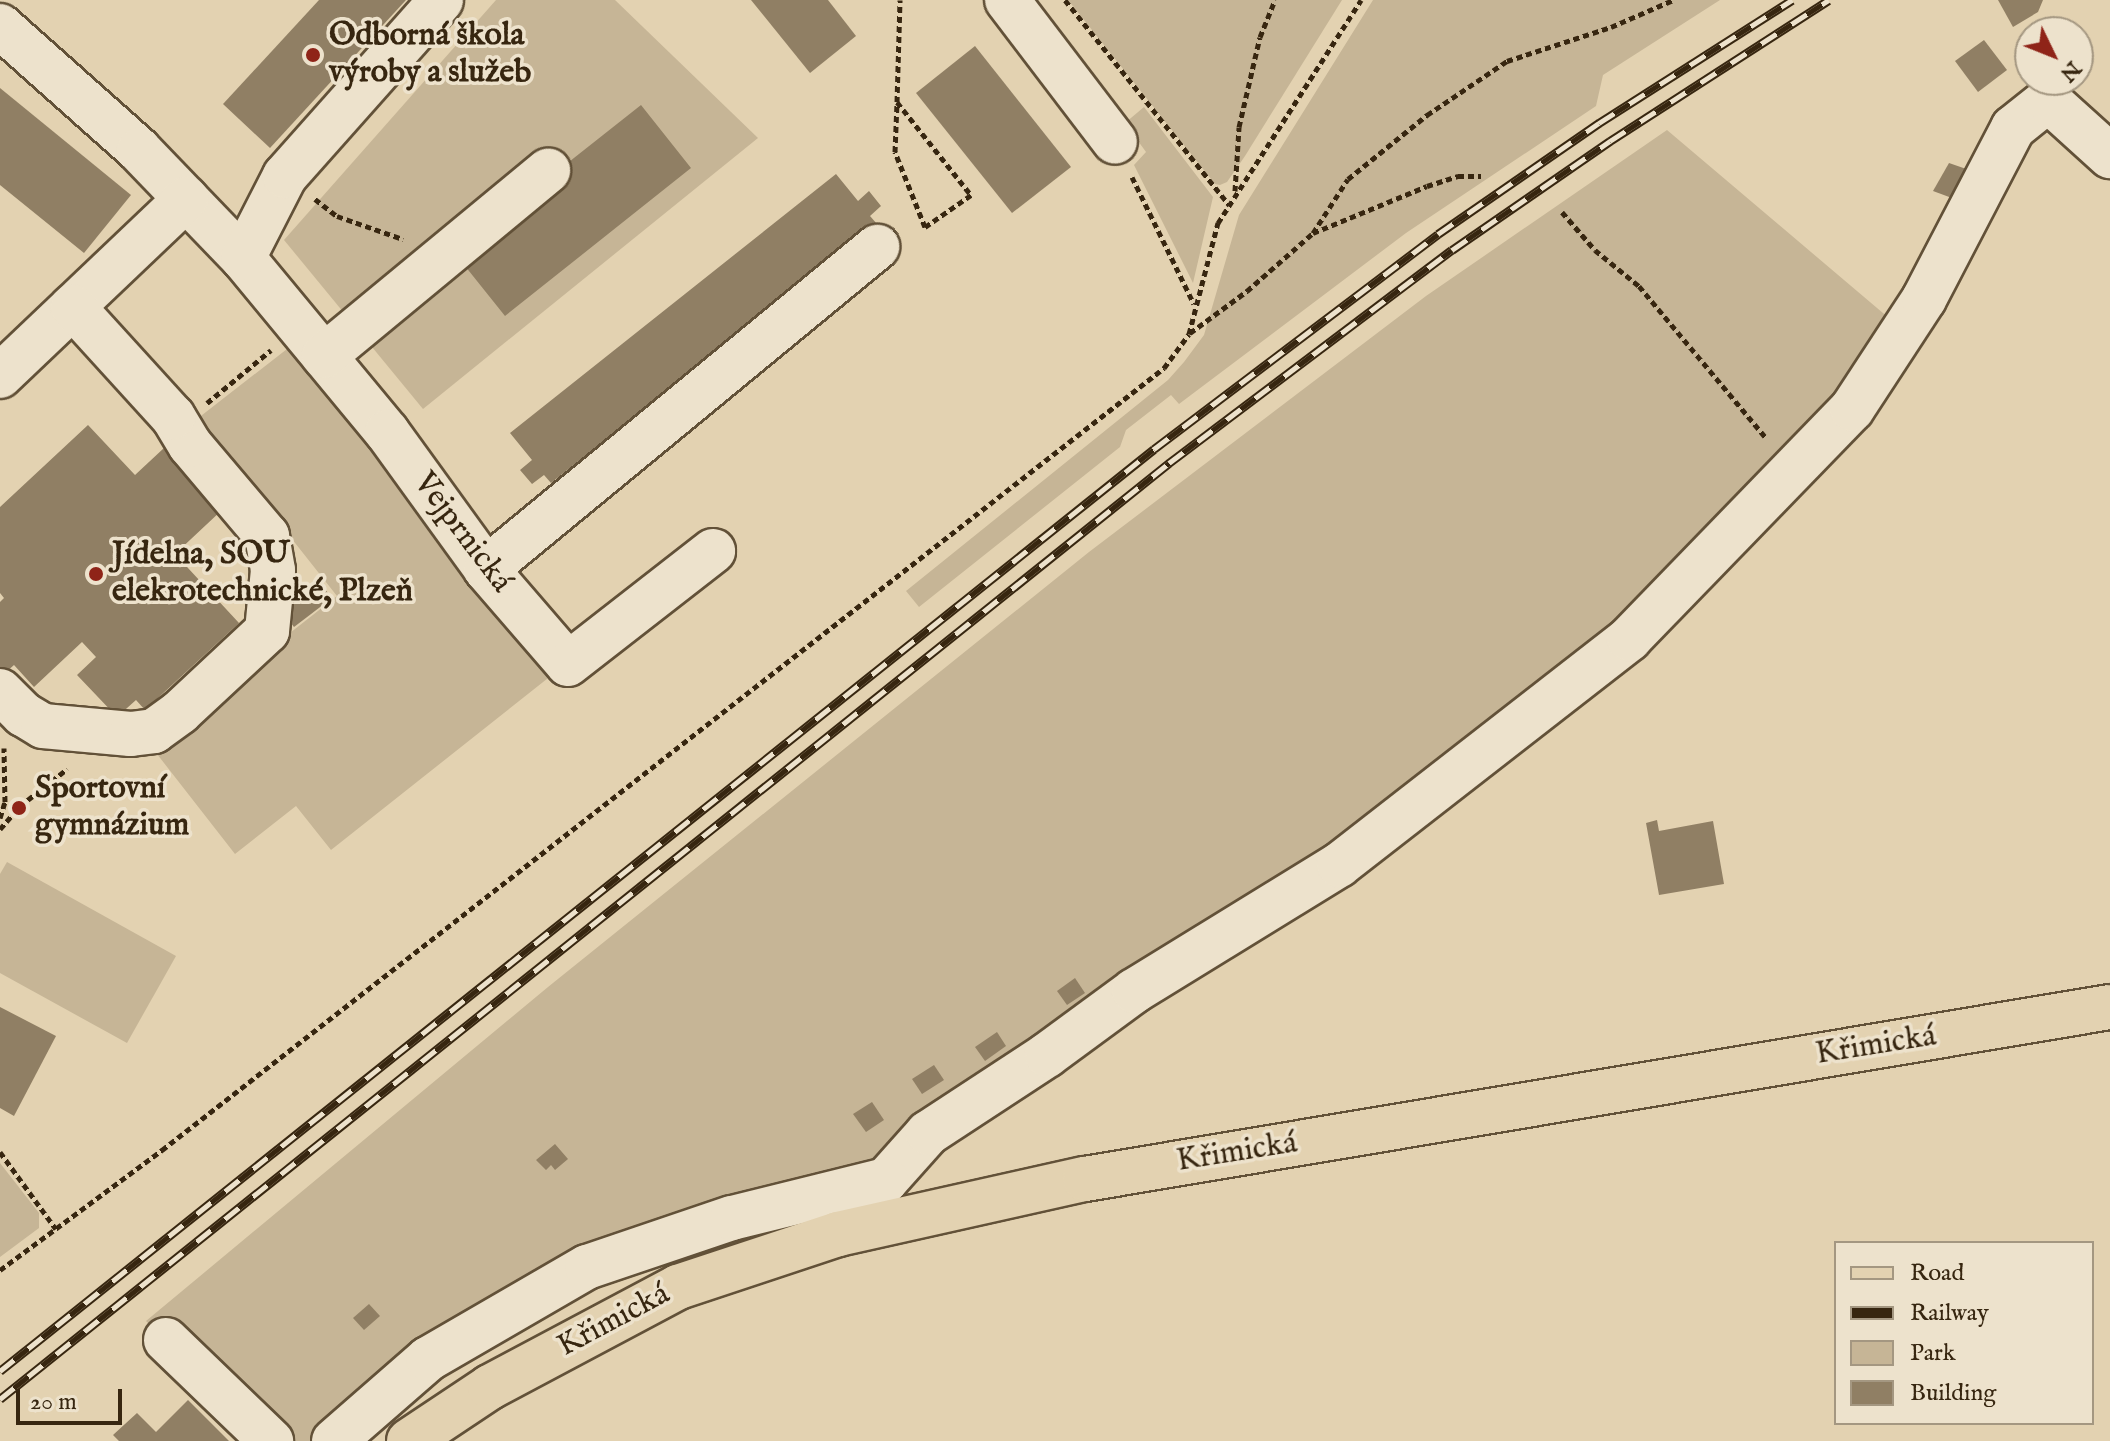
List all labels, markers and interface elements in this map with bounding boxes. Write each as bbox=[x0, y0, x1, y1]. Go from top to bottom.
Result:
north arrow bbox=[2014, 16, 2094, 96]
place label: Odborná škola výroby a služeb bbox=[329, 18, 531, 93]
marker: Odborná škola výroby a služeb bbox=[304, 46, 322, 64]
text: N bbox=[2053, 54, 2087, 88]
street label: Vejprnická bbox=[404, 465, 520, 601]
place label: Jídelna, SOU elekrotechnické, Plzeň bbox=[112, 537, 413, 612]
marker: Jídelna, SOU elekrotechnické, Plzeň bbox=[87, 565, 105, 583]
place label: Sportovní gymnázium bbox=[35, 771, 189, 846]
marker: Sportovní gymnázium bbox=[10, 799, 28, 817]
street label: Křimická bbox=[1813, 1018, 1939, 1074]
street label: Křimická bbox=[1174, 1125, 1300, 1181]
legend bbox=[1834, 1241, 2094, 1425]
text: Road bbox=[1910, 1258, 1964, 1289]
street label: Křimická bbox=[551, 1276, 677, 1366]
text: Railway bbox=[1910, 1298, 1989, 1329]
text: Park bbox=[1910, 1338, 1956, 1369]
scale bar bbox=[20, 1373, 126, 1423]
text: Building bbox=[1910, 1378, 1996, 1409]
text: 20 m bbox=[30, 1387, 77, 1418]

